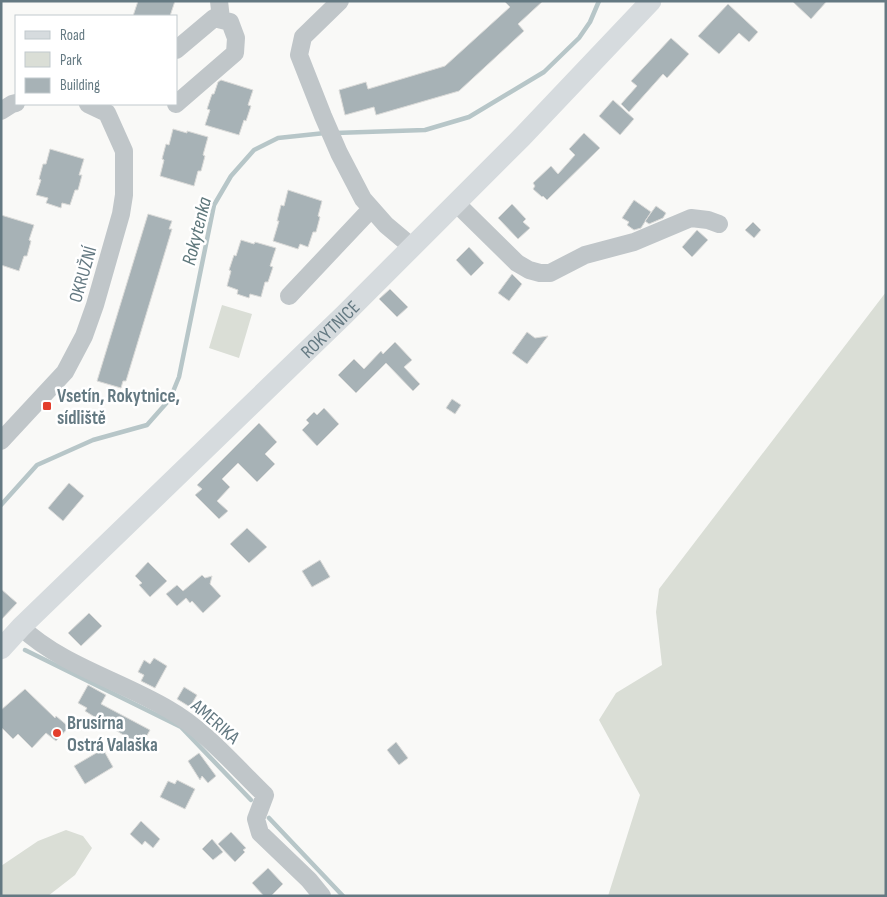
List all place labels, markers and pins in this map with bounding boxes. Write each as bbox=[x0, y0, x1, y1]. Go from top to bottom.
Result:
place label: Vsetín, Rokytnice, sídliště bbox=[57, 385, 180, 430]
marker: Vsetín, Rokytnice, sídliště bbox=[41, 400, 53, 412]
place label: Brusírna Ostrá Valaška bbox=[67, 712, 158, 757]
marker: Brusírna Ostrá Valaška bbox=[51, 727, 63, 739]

